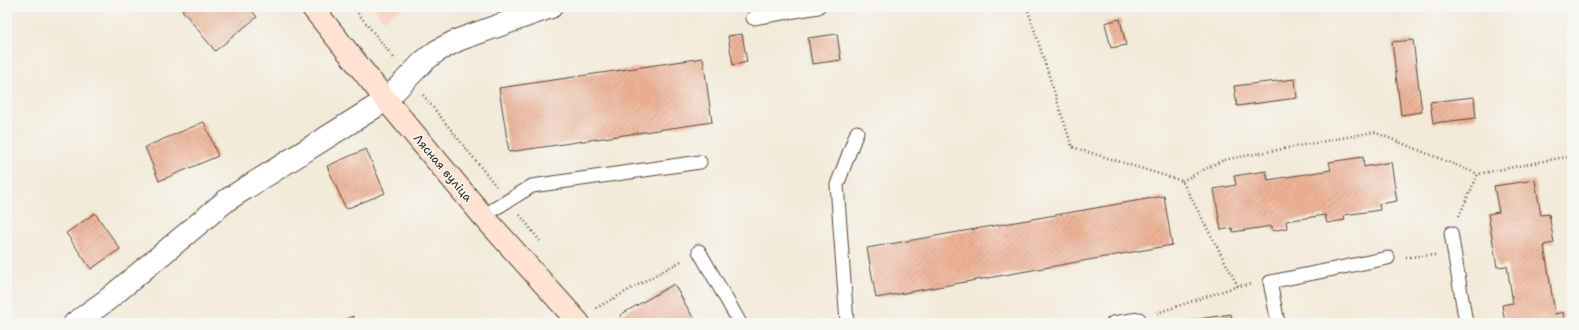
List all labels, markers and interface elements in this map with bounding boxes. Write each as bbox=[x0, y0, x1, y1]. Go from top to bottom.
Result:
street label: Лясная вуліца bbox=[410, 131, 476, 206]

